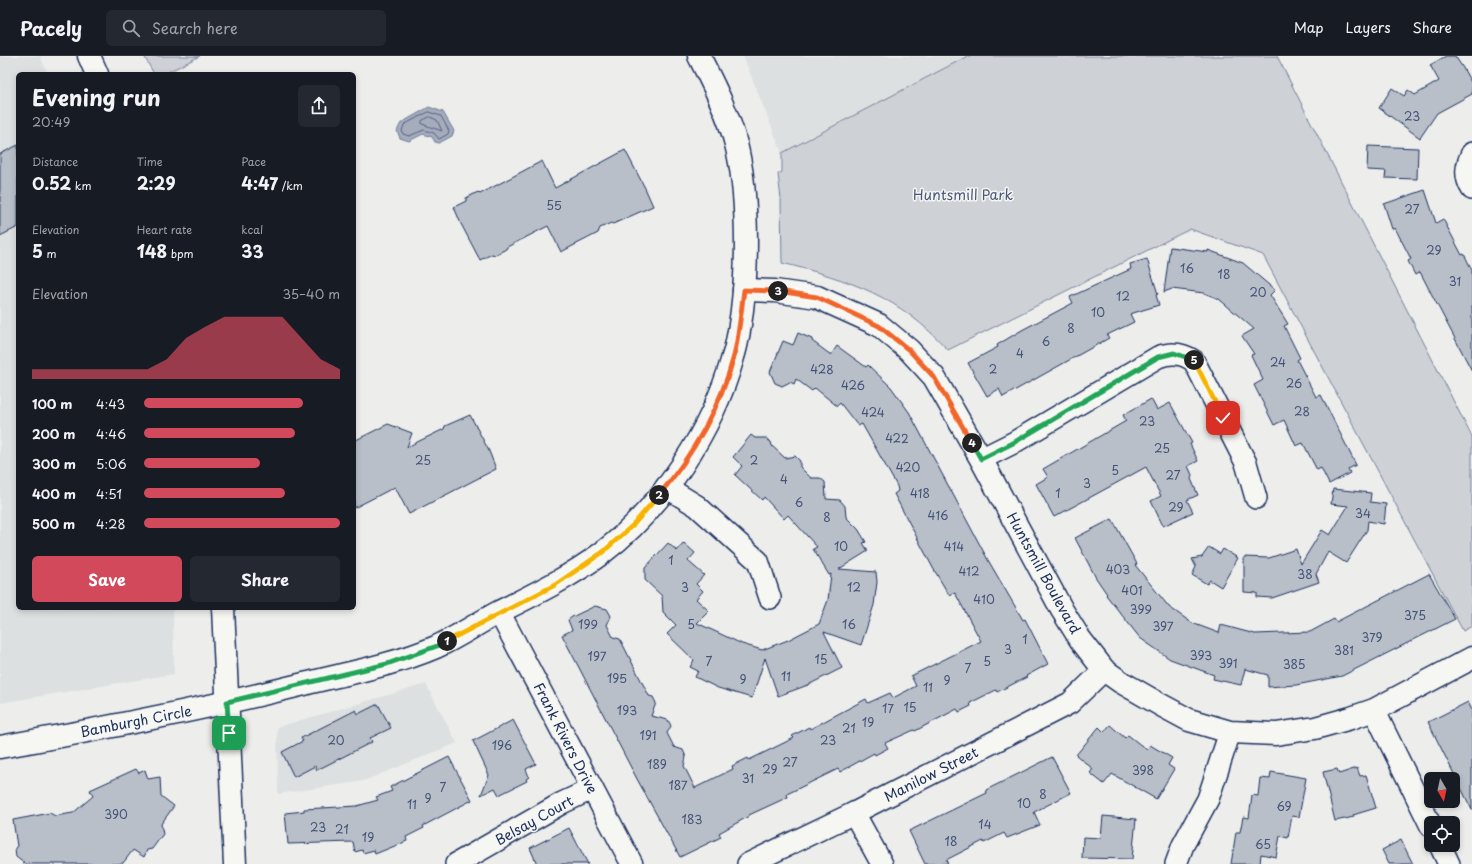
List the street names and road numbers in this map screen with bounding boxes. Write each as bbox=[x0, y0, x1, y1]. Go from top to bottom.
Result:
street label: Huntsmill Boulevard bbox=[1002, 509, 1086, 638]
street label: Frank Rivers Drive bbox=[529, 679, 603, 797]
street label: Bamburgh Circle bbox=[78, 700, 194, 742]
street label: Manilow Street bbox=[880, 741, 982, 807]
street label: Belsay Court bbox=[491, 790, 577, 850]

